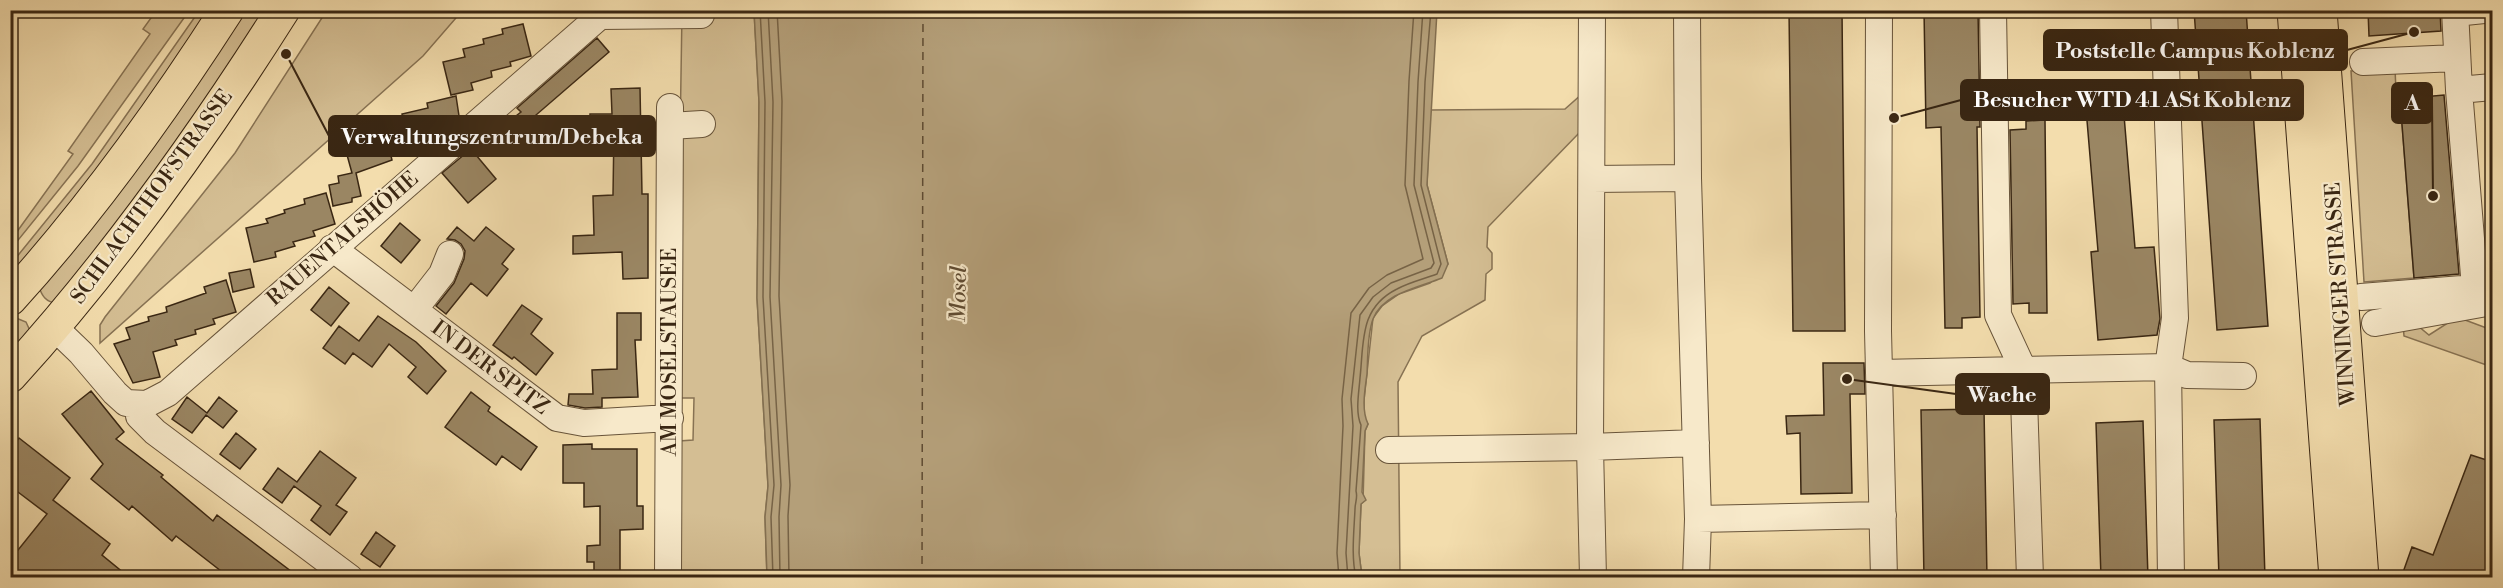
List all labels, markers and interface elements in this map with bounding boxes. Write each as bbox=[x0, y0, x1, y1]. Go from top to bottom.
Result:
callout: Poststelle Campus Koblenz bbox=[2044, 30, 2347, 70]
text: Poststelle Campus Koblenz bbox=[2056, 38, 2334, 65]
callout: Besucher WTD 41 ASt Koblenz bbox=[1961, 80, 2303, 120]
callout: A bbox=[2392, 83, 2432, 123]
street label: SCHLACHTHOFSTRASSE bbox=[65, 85, 239, 309]
text: Besucher WTD 41 ASt Koblenz bbox=[1973, 87, 2291, 114]
text: A bbox=[2403, 90, 2421, 117]
callout: Verwaltungszentrum/Debeka bbox=[329, 116, 655, 156]
text: Verwaltungszentrum/Debeka bbox=[340, 124, 644, 151]
street label: RAUENTALSHÖHE bbox=[261, 165, 424, 312]
street label: WINNINGER STRASSE bbox=[2320, 181, 2362, 408]
street label: AM MOSELSTAUSEE bbox=[657, 248, 683, 457]
water label: Mosel bbox=[945, 266, 973, 322]
street label: IN DER SPITZ bbox=[426, 315, 554, 421]
callout: Wache bbox=[1956, 374, 2049, 414]
text: Wache bbox=[1966, 382, 2037, 409]

